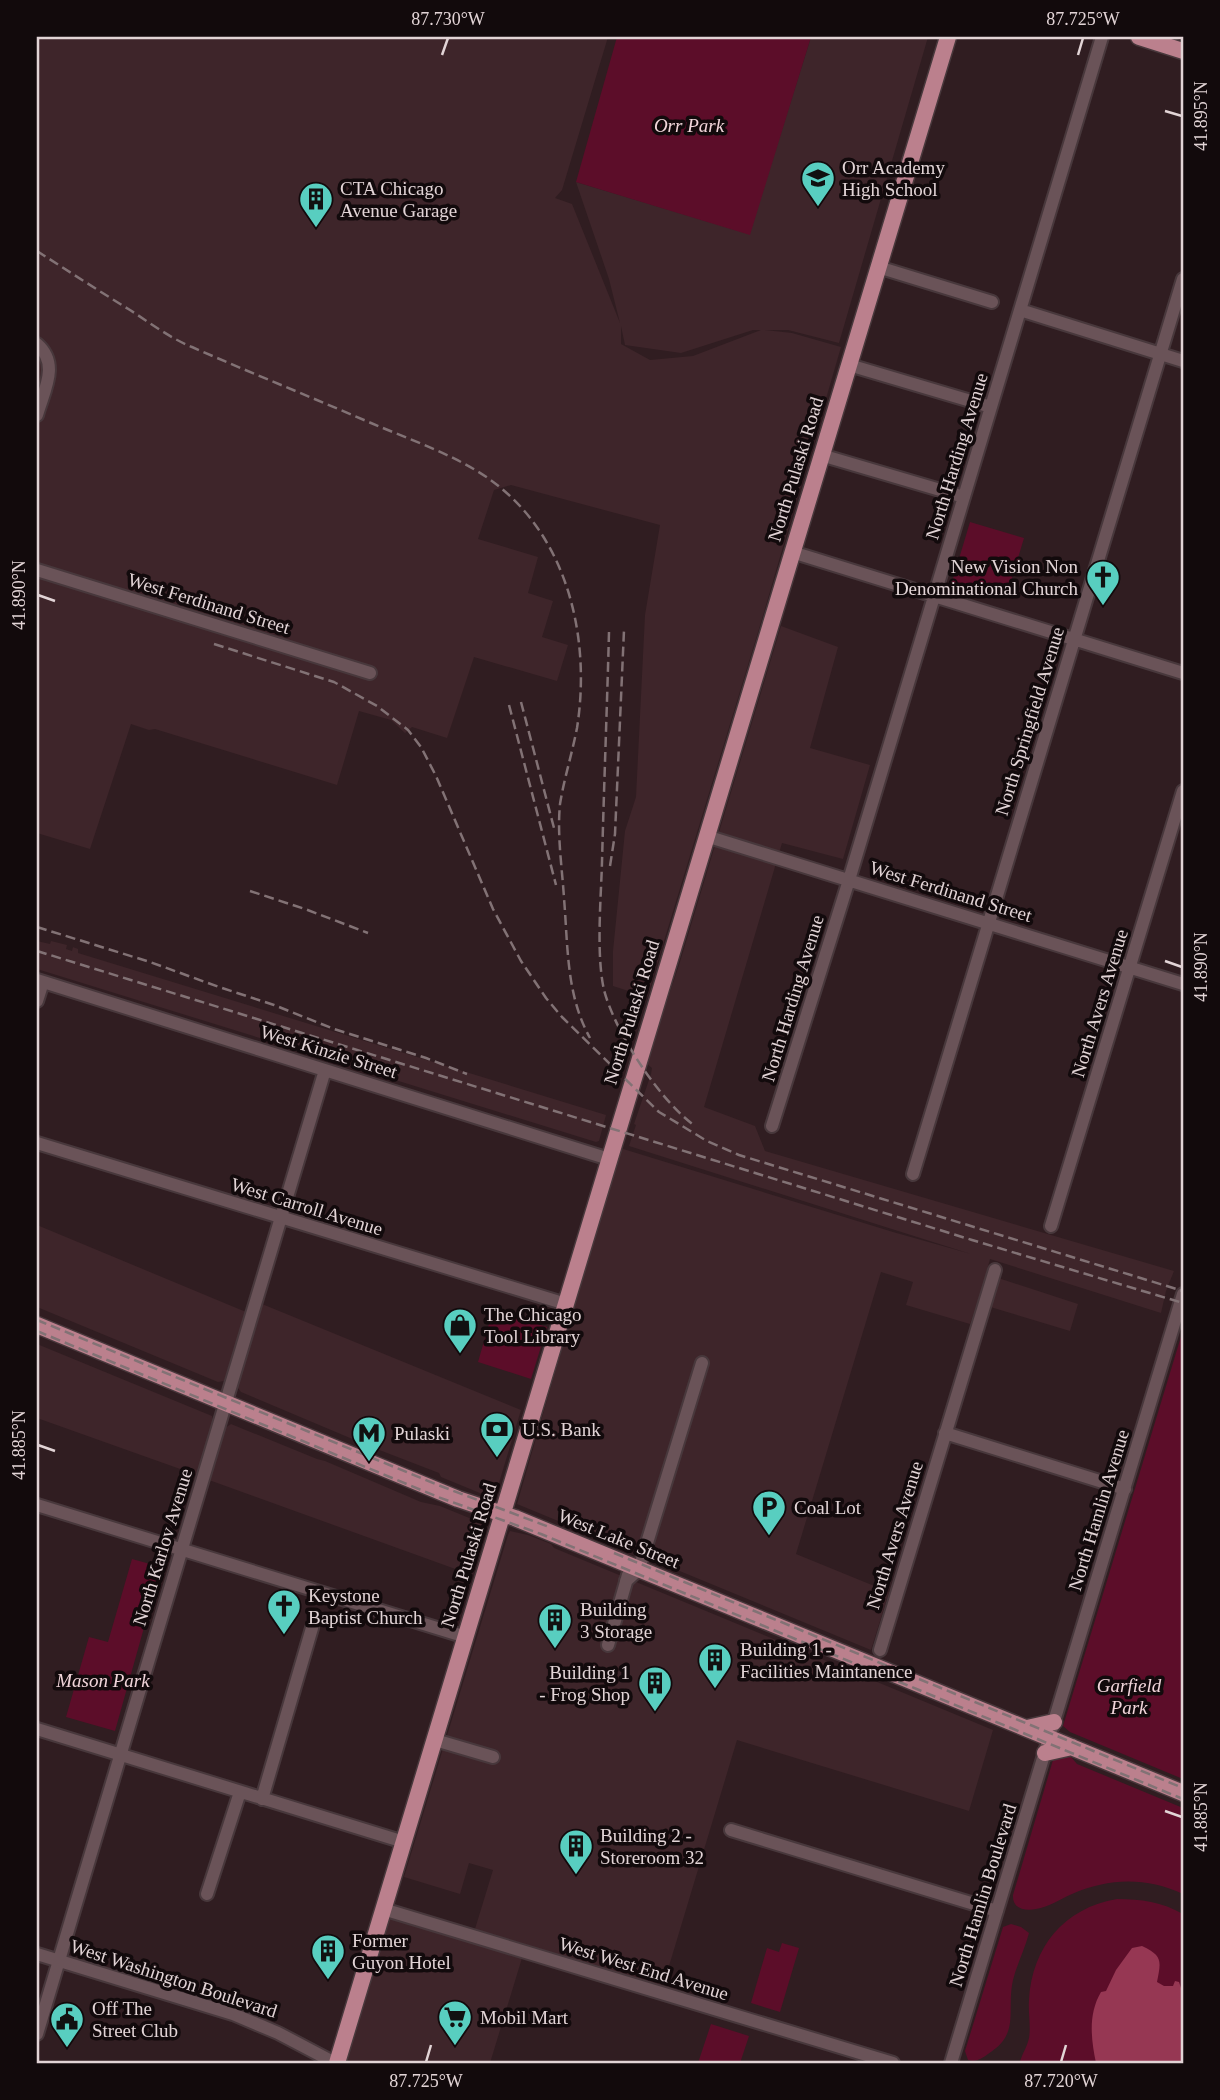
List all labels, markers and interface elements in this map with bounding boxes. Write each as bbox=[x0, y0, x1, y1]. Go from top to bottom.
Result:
text: 87.730°W bbox=[411, 9, 485, 29]
text: 87.725°W bbox=[1046, 9, 1120, 29]
text: 41.895°N bbox=[1191, 81, 1211, 151]
park label: Orr Park bbox=[654, 115, 725, 136]
place label: Orr Academy High School bbox=[842, 157, 945, 200]
school or university icon: Orr Academy High School bbox=[799, 159, 837, 208]
place label: CTA Chicago Avenue Garage bbox=[340, 178, 457, 221]
building icon: CTA Chicago Avenue Garage bbox=[297, 180, 335, 229]
street label: North Harding Avenue bbox=[921, 370, 992, 542]
street label: North Pulaski Road bbox=[764, 394, 828, 544]
place label: New Vision Non Denominational Church bbox=[895, 556, 1078, 599]
church icon: New Vision Non Denominational Church bbox=[1084, 558, 1122, 607]
text: 41.890°N bbox=[9, 560, 29, 630]
street label: West Ferdinand Street bbox=[125, 569, 293, 638]
street label: North Springfield Avenue bbox=[991, 624, 1068, 818]
street label: West Ferdinand Street bbox=[867, 857, 1035, 926]
street label: North Harding Avenue bbox=[757, 912, 828, 1084]
street label: North Avers Avenue bbox=[1067, 927, 1132, 1080]
text: 41.890°N bbox=[1191, 932, 1211, 1002]
street label: North Pulaski Road bbox=[600, 937, 664, 1087]
street label: West Kinzie Street bbox=[258, 1021, 400, 1082]
street label: West Carroll Avenue bbox=[228, 1173, 385, 1240]
place label: The Chicago Tool Library bbox=[484, 1304, 582, 1347]
shop icon: The Chicago Tool Library bbox=[441, 1306, 479, 1355]
text: 41.885°N bbox=[9, 1410, 29, 1480]
bank icon: U.S. Bank bbox=[478, 1410, 516, 1459]
metro station icon: Pulaski bbox=[350, 1414, 388, 1463]
place label: U.S. Bank bbox=[522, 1419, 601, 1440]
place label: Pulaski bbox=[394, 1423, 450, 1444]
street label: North Hamlin Avenue bbox=[1064, 1427, 1133, 1593]
street label: North Avers Avenue bbox=[862, 1459, 927, 1612]
street label: North Karlov Avenue bbox=[129, 1466, 196, 1628]
street label: North Pulaski Road bbox=[437, 1480, 501, 1630]
parking icon: Coal Lot bbox=[750, 1488, 788, 1537]
place label: Coal Lot bbox=[794, 1497, 862, 1518]
street label: West Lake Street bbox=[555, 1505, 683, 1573]
place label: Keystone Baptist Church bbox=[308, 1585, 423, 1628]
church icon: Keystone Baptist Church bbox=[265, 1587, 303, 1636]
place label: Building 3 Storage bbox=[580, 1599, 652, 1642]
building icon: Building 3 Storage bbox=[536, 1601, 574, 1650]
place label: Building 1 - Facilities Maintanence bbox=[740, 1639, 913, 1682]
building icon: Building 1 - Facilities Maintanence bbox=[696, 1641, 734, 1690]
place label: Building 1 - Frog Shop bbox=[539, 1662, 630, 1705]
building icon: Building 1 - Frog Shop bbox=[636, 1664, 674, 1713]
park label: Mason Park bbox=[55, 1670, 150, 1691]
park label: Garfield Park bbox=[1097, 1675, 1162, 1718]
text: 41.885°N bbox=[1191, 1782, 1211, 1852]
street label: North Hamlin Boulevard bbox=[945, 1801, 1020, 1989]
place label: Building 2 - Storeroom 32 bbox=[600, 1825, 704, 1868]
building icon: Building 2 - Storeroom 32 bbox=[557, 1827, 595, 1876]
place label: Former Guyon Hotel bbox=[352, 1930, 451, 1973]
building icon: Former Guyon Hotel bbox=[309, 1932, 347, 1981]
street label: West West End Avenue bbox=[557, 1933, 731, 2004]
street label: West Washington Boulevard bbox=[68, 1935, 280, 2022]
place label: Off The Street Club bbox=[92, 1998, 178, 2041]
supermarket icon: Mobil Mart bbox=[436, 1998, 474, 2047]
public building icon: Off The Street Club bbox=[48, 2000, 86, 2049]
place label: Mobil Mart bbox=[480, 2007, 569, 2028]
text: 87.725°W bbox=[389, 2071, 463, 2091]
text: 87.720°W bbox=[1024, 2071, 1098, 2091]

